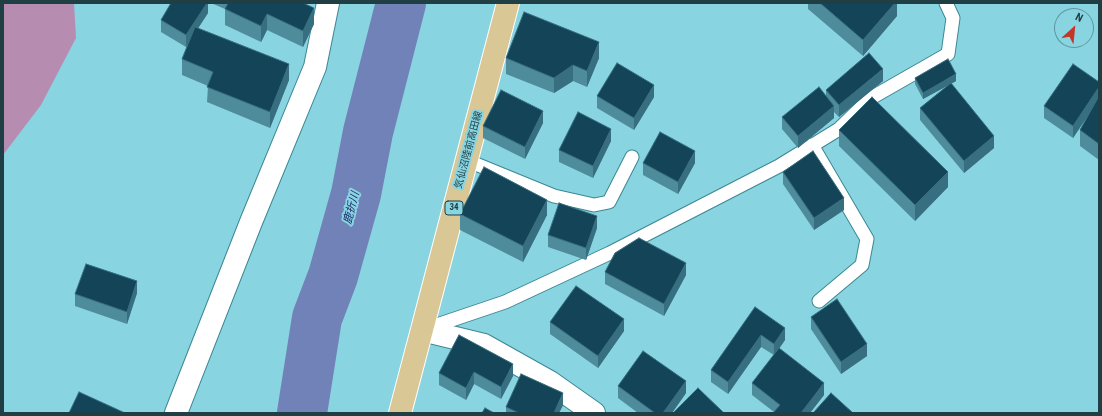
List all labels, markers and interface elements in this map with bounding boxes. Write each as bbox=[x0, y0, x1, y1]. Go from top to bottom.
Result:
north arrow bbox=[1054, 8, 1094, 48]
text: N bbox=[1073, 10, 1085, 25]
street label: 気仙沼陸前高田線 bbox=[453, 110, 485, 190]
water label: 鹿折川 bbox=[341, 190, 363, 226]
road number: 34 bbox=[445, 201, 463, 215]

